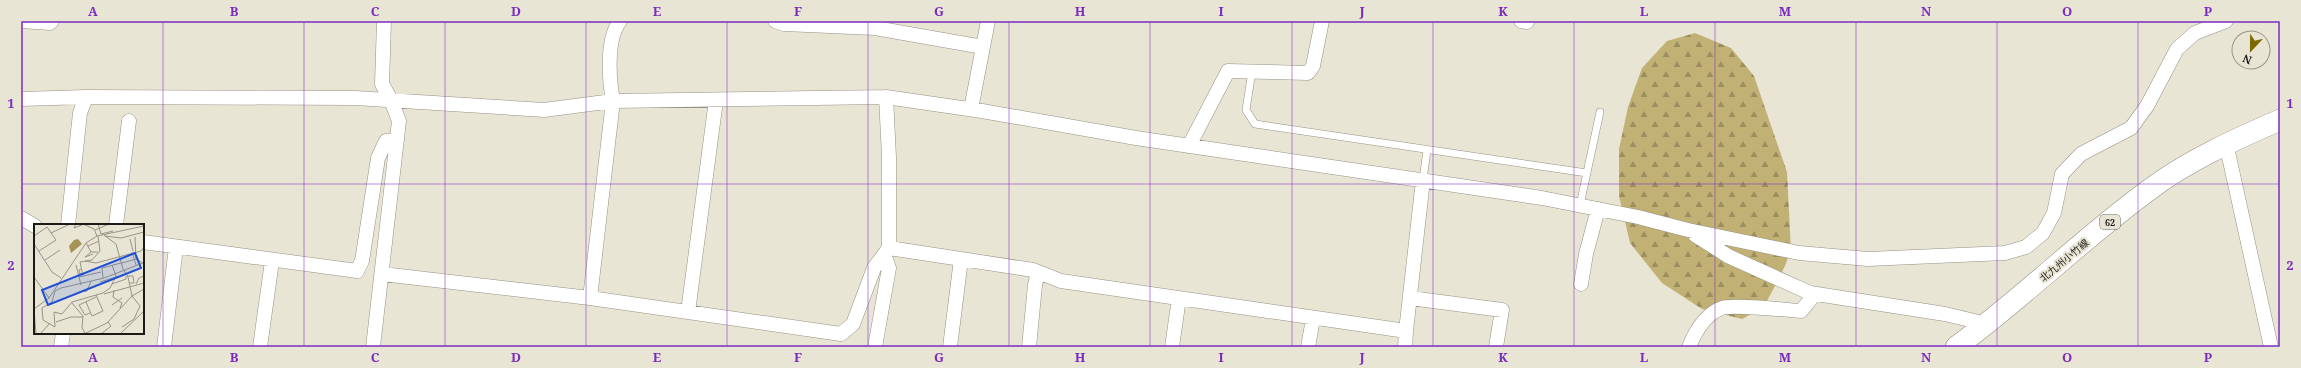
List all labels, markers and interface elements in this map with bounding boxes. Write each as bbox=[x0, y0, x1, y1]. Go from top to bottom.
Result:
text: A bbox=[88, 2, 98, 20]
text: B bbox=[230, 2, 239, 20]
text: C bbox=[371, 2, 380, 20]
text: D bbox=[511, 2, 521, 20]
text: E bbox=[653, 2, 662, 20]
text: F bbox=[794, 2, 802, 20]
text: G bbox=[934, 2, 944, 20]
text: H bbox=[1075, 2, 1086, 20]
text: I bbox=[1218, 2, 1224, 20]
text: J bbox=[1358, 2, 1365, 20]
text: K bbox=[1498, 2, 1508, 20]
text: L bbox=[1640, 2, 1649, 20]
text: M bbox=[1779, 2, 1792, 20]
text: N bbox=[1921, 2, 1932, 20]
text: O bbox=[2062, 2, 2072, 20]
text: P bbox=[2204, 2, 2213, 20]
north arrow bbox=[2231, 30, 2271, 70]
text: N bbox=[2240, 51, 2254, 68]
text: 1 bbox=[7, 94, 15, 112]
text: 1 bbox=[2286, 94, 2294, 112]
road number: 62 bbox=[2100, 215, 2120, 229]
inset map bbox=[34, 224, 144, 334]
street label: 北九州小竹線 bbox=[2037, 235, 2091, 285]
text: 2 bbox=[7, 256, 15, 274]
text: 2 bbox=[2286, 256, 2294, 274]
text: A bbox=[88, 348, 98, 366]
text: B bbox=[230, 348, 239, 366]
text: C bbox=[371, 348, 380, 366]
text: D bbox=[511, 348, 521, 366]
text: E bbox=[653, 348, 662, 366]
text: F bbox=[794, 348, 802, 366]
text: G bbox=[934, 348, 944, 366]
text: H bbox=[1075, 348, 1086, 366]
text: I bbox=[1218, 348, 1224, 366]
text: J bbox=[1358, 348, 1365, 366]
text: K bbox=[1498, 348, 1508, 366]
text: L bbox=[1640, 348, 1649, 366]
text: M bbox=[1779, 348, 1792, 366]
text: N bbox=[1921, 348, 1932, 366]
text: O bbox=[2062, 348, 2072, 366]
text: P bbox=[2204, 348, 2213, 366]

